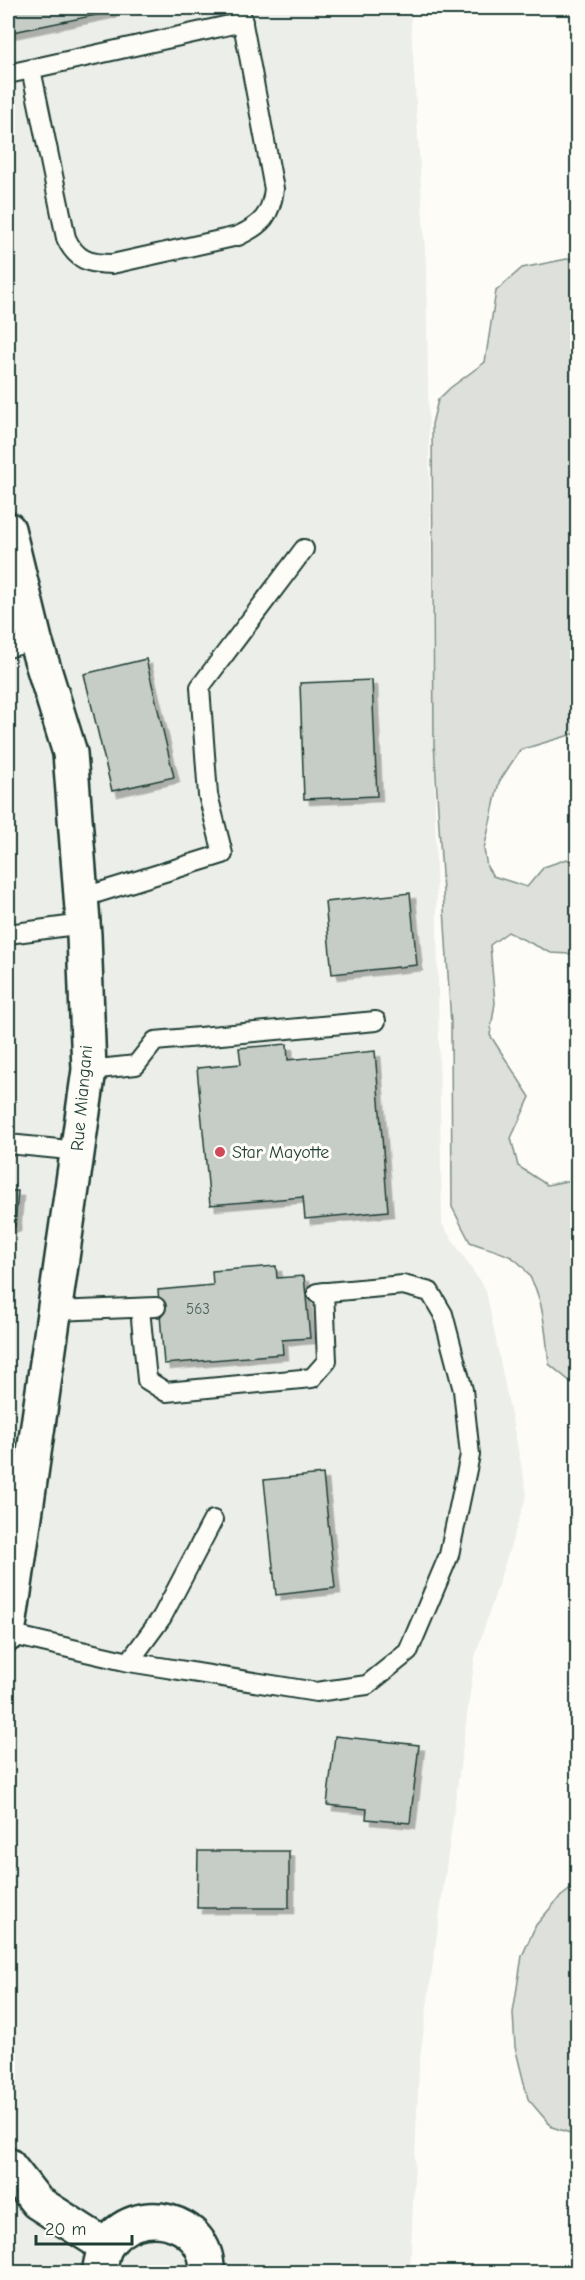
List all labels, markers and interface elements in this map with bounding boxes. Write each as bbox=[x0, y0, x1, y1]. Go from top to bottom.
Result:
street label: Rue Miangani bbox=[67, 1044, 97, 1152]
place label: Star Mayotte bbox=[232, 1142, 329, 1163]
marker: Star Mayotte bbox=[213, 1145, 227, 1159]
house number: 563 bbox=[186, 1300, 210, 1318]
scale bar bbox=[36, 2208, 132, 2246]
text: 20 m bbox=[45, 2219, 86, 2240]

